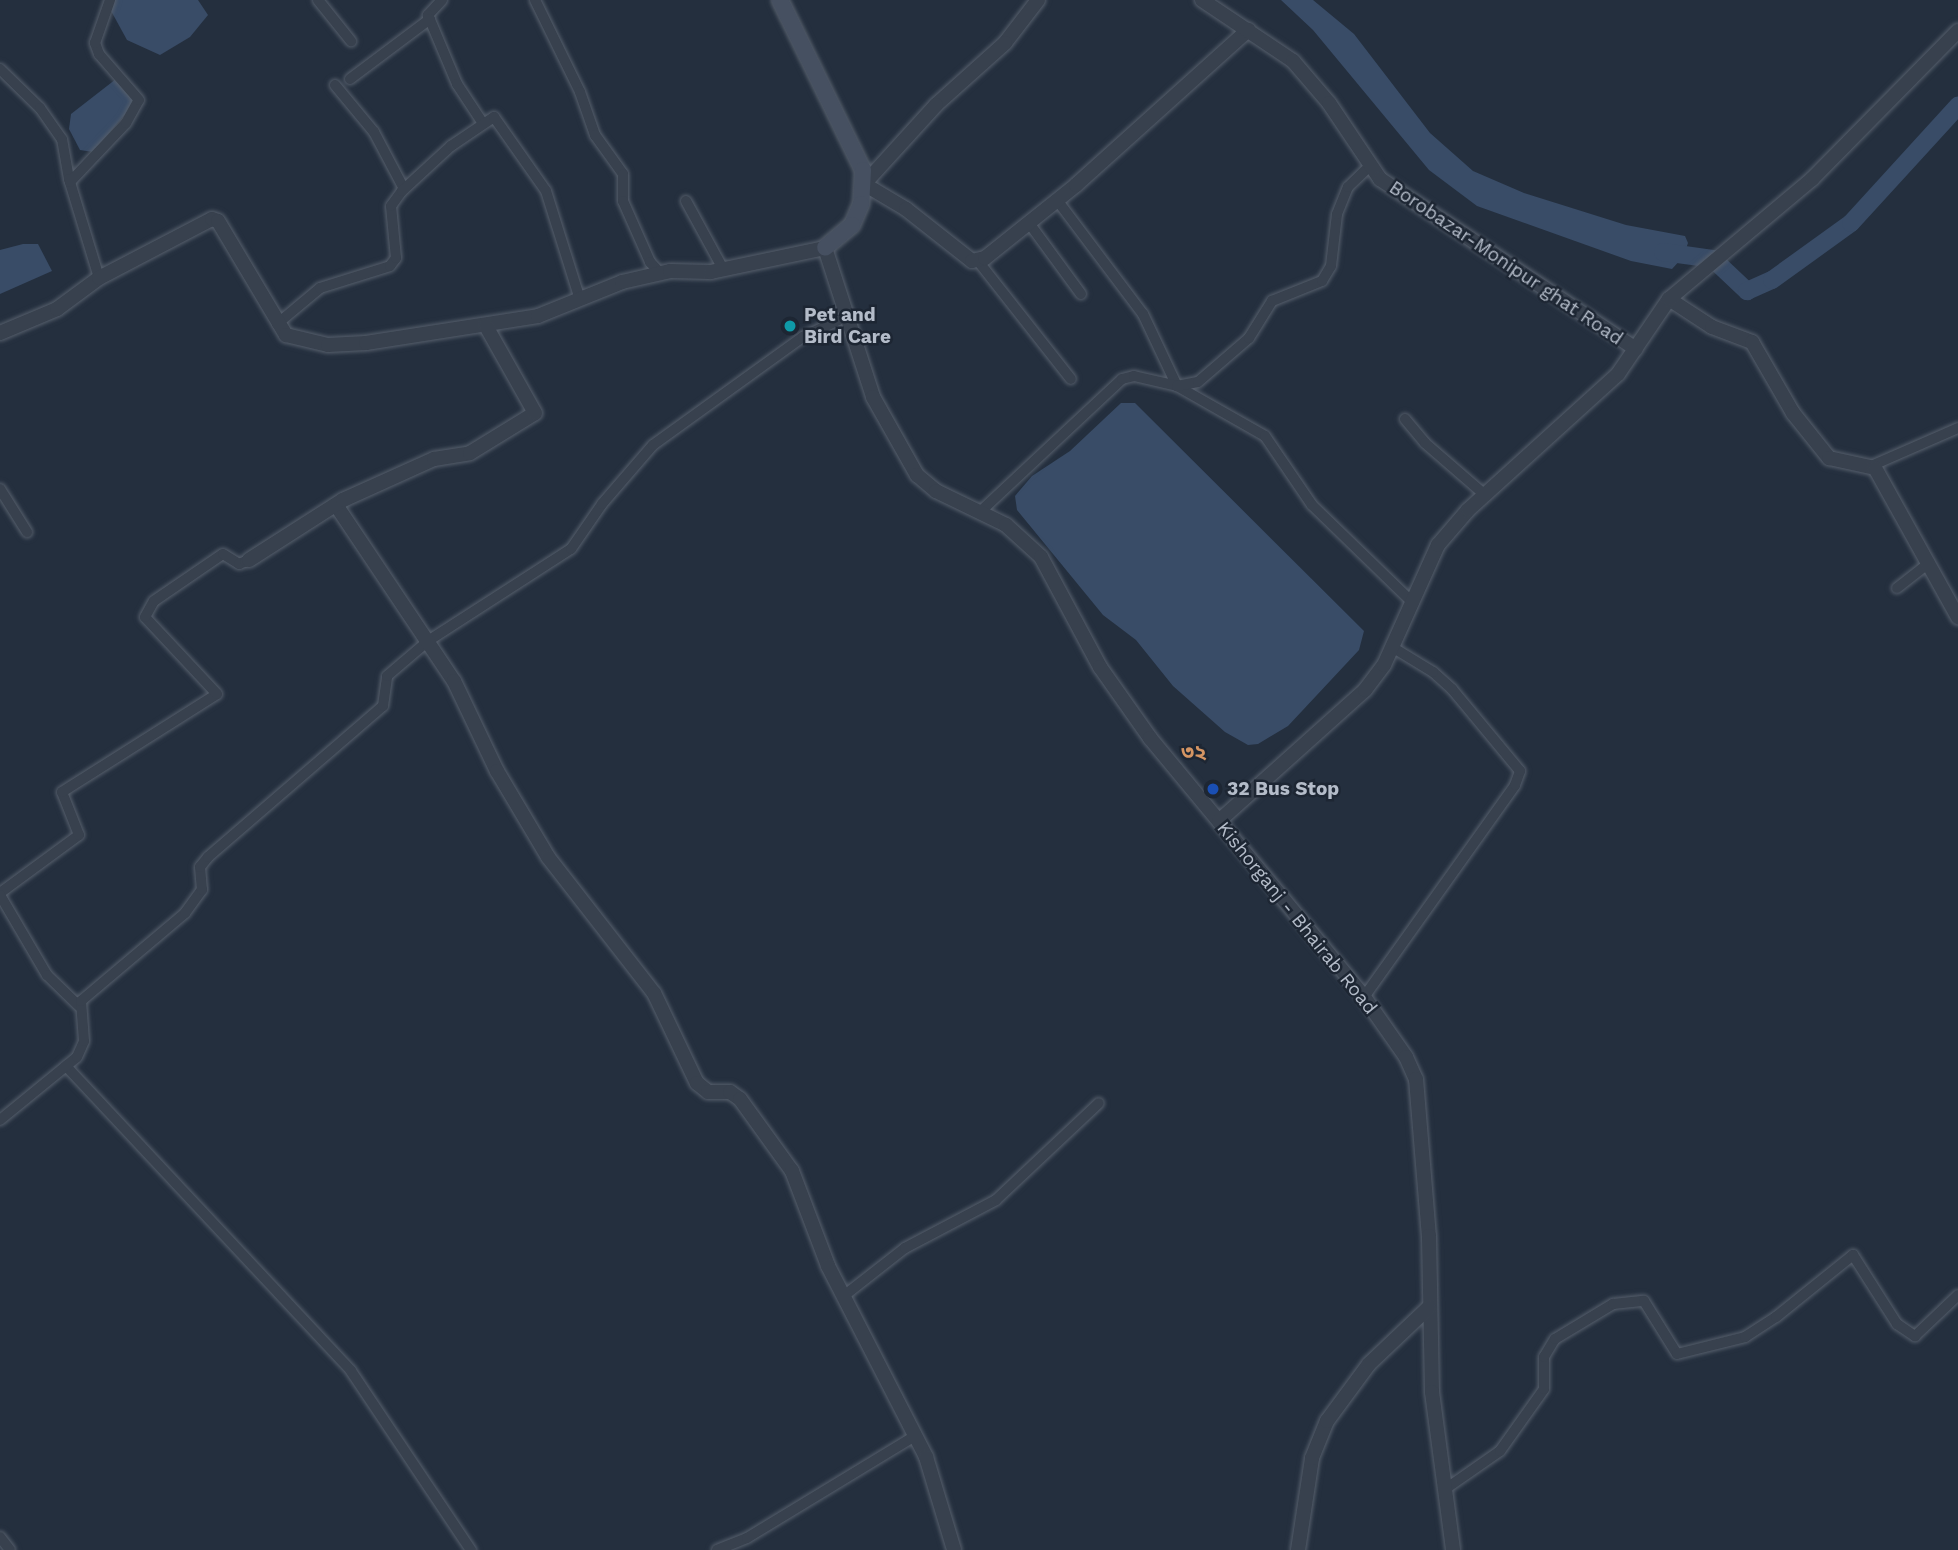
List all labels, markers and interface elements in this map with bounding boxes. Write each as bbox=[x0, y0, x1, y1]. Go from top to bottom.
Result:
street label: Borobazar-Monipur ghat Road bbox=[1385, 176, 1627, 350]
place label: Pet and Bird Care bbox=[804, 304, 891, 348]
marker: Pet and Bird Care bbox=[782, 318, 798, 334]
district label: ৩২ bbox=[1181, 739, 1207, 765]
place label: 32 Bus Stop bbox=[1227, 778, 1339, 800]
marker: 32 Bus Stop bbox=[1205, 781, 1221, 797]
street label: Kishorganj - Bhairab Road bbox=[1212, 817, 1382, 1019]

